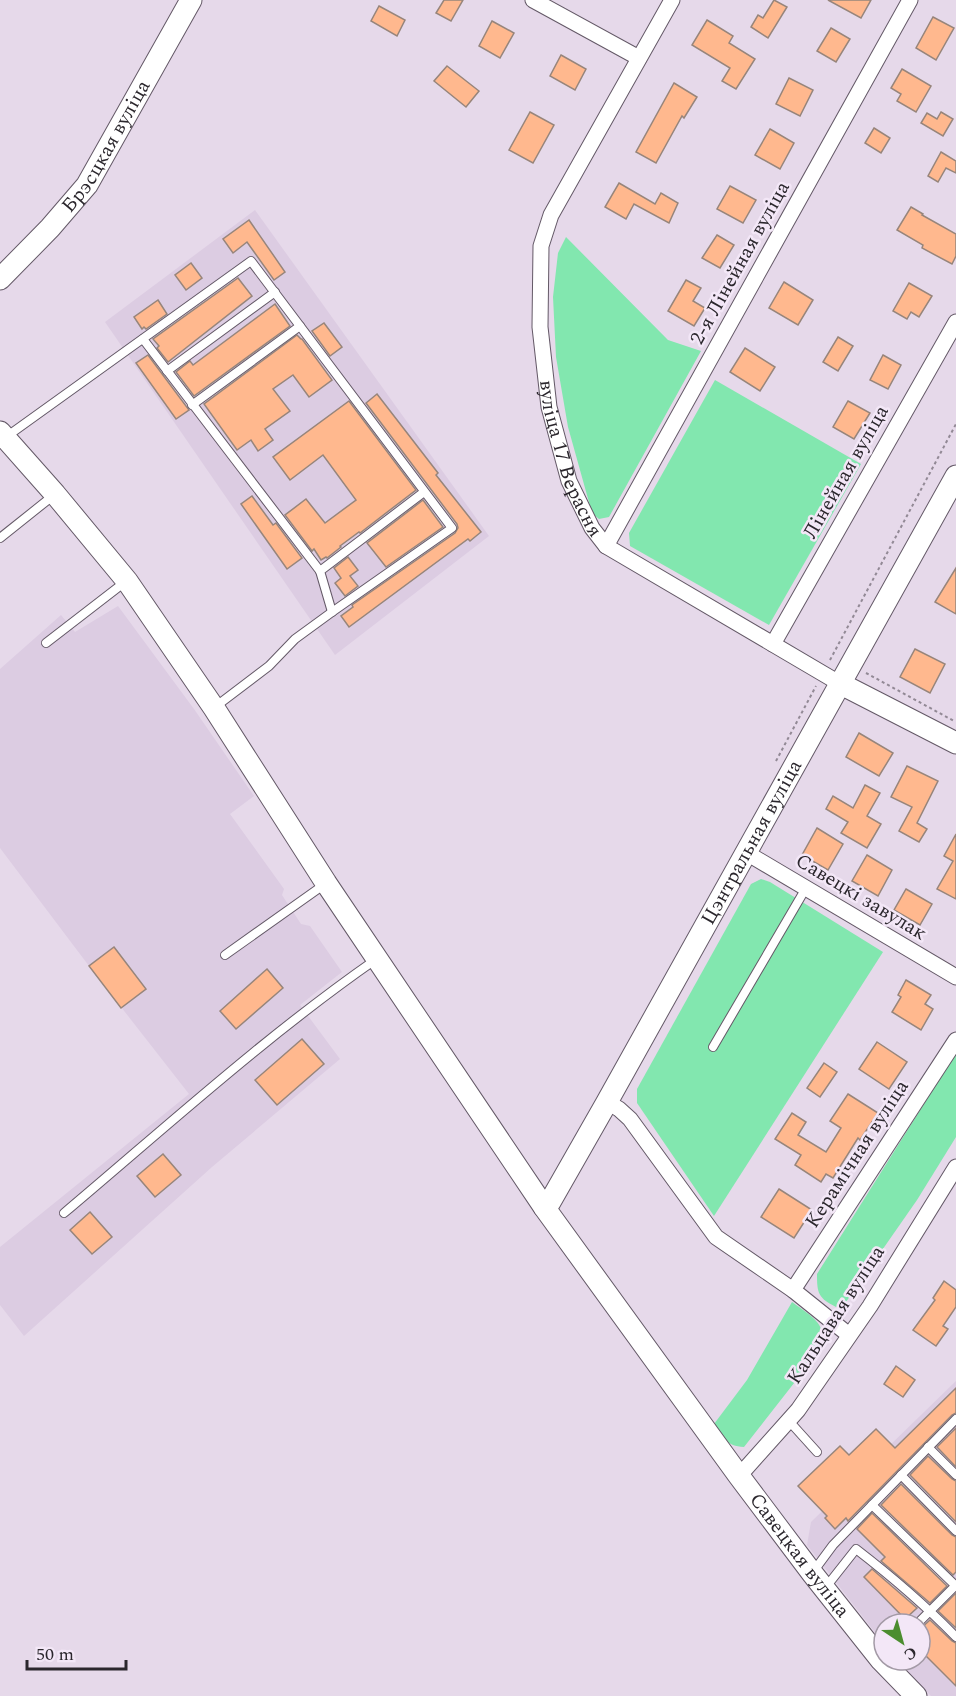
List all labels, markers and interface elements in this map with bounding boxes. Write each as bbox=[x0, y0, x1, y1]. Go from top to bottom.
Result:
street label: Брэсцкая вуліца bbox=[54, 74, 158, 220]
street label: 2-я Лінейная вуліца bbox=[683, 175, 798, 350]
street label: вуліца 17 Верасня bbox=[531, 378, 609, 544]
street label: Лінейная вуліца bbox=[796, 399, 897, 544]
street label: Цэнтральная вуліца bbox=[693, 754, 810, 931]
street label: Савецкі завулак bbox=[790, 846, 932, 948]
street label: Керамічная вуліца bbox=[798, 1074, 916, 1234]
street label: Кальцавая вуліца bbox=[780, 1239, 892, 1390]
street label: Савецкая вуліца bbox=[742, 1487, 857, 1624]
north arrow bbox=[872, 1612, 932, 1672]
scale bar bbox=[27, 1633, 126, 1671]
text: С bbox=[899, 1640, 922, 1666]
text: 50 m bbox=[36, 1641, 74, 1668]

